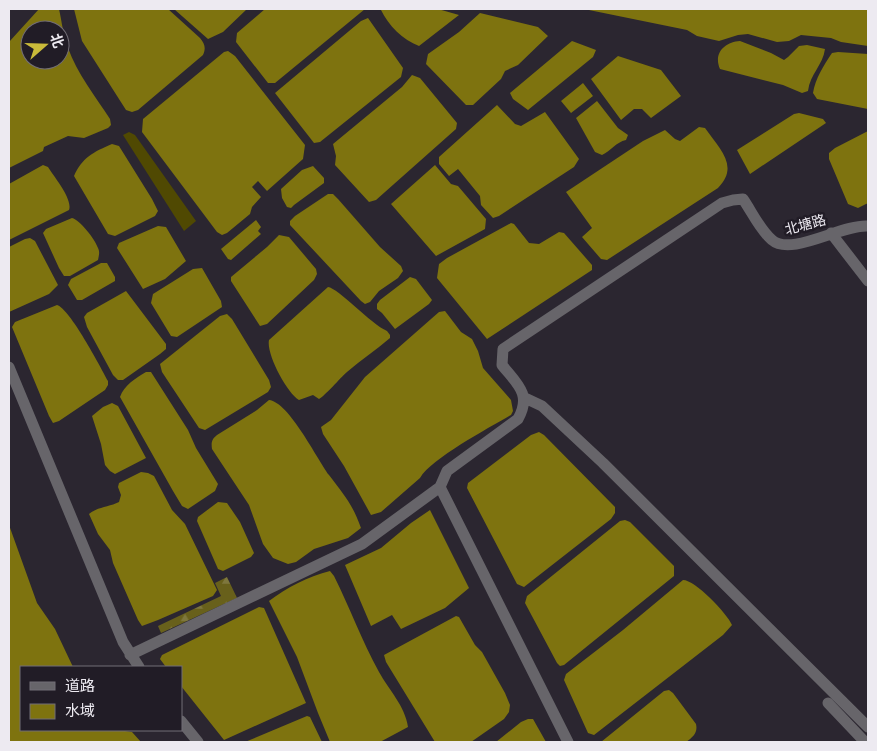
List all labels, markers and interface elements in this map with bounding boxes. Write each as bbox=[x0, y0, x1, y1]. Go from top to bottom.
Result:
north arrow bbox=[20, 20, 70, 70]
text: 北 bbox=[47, 31, 68, 50]
street label: 北塘路 bbox=[783, 210, 827, 238]
legend bbox=[20, 666, 182, 731]
text: 道路 bbox=[65, 676, 95, 694]
text: 水域 bbox=[65, 701, 95, 719]

